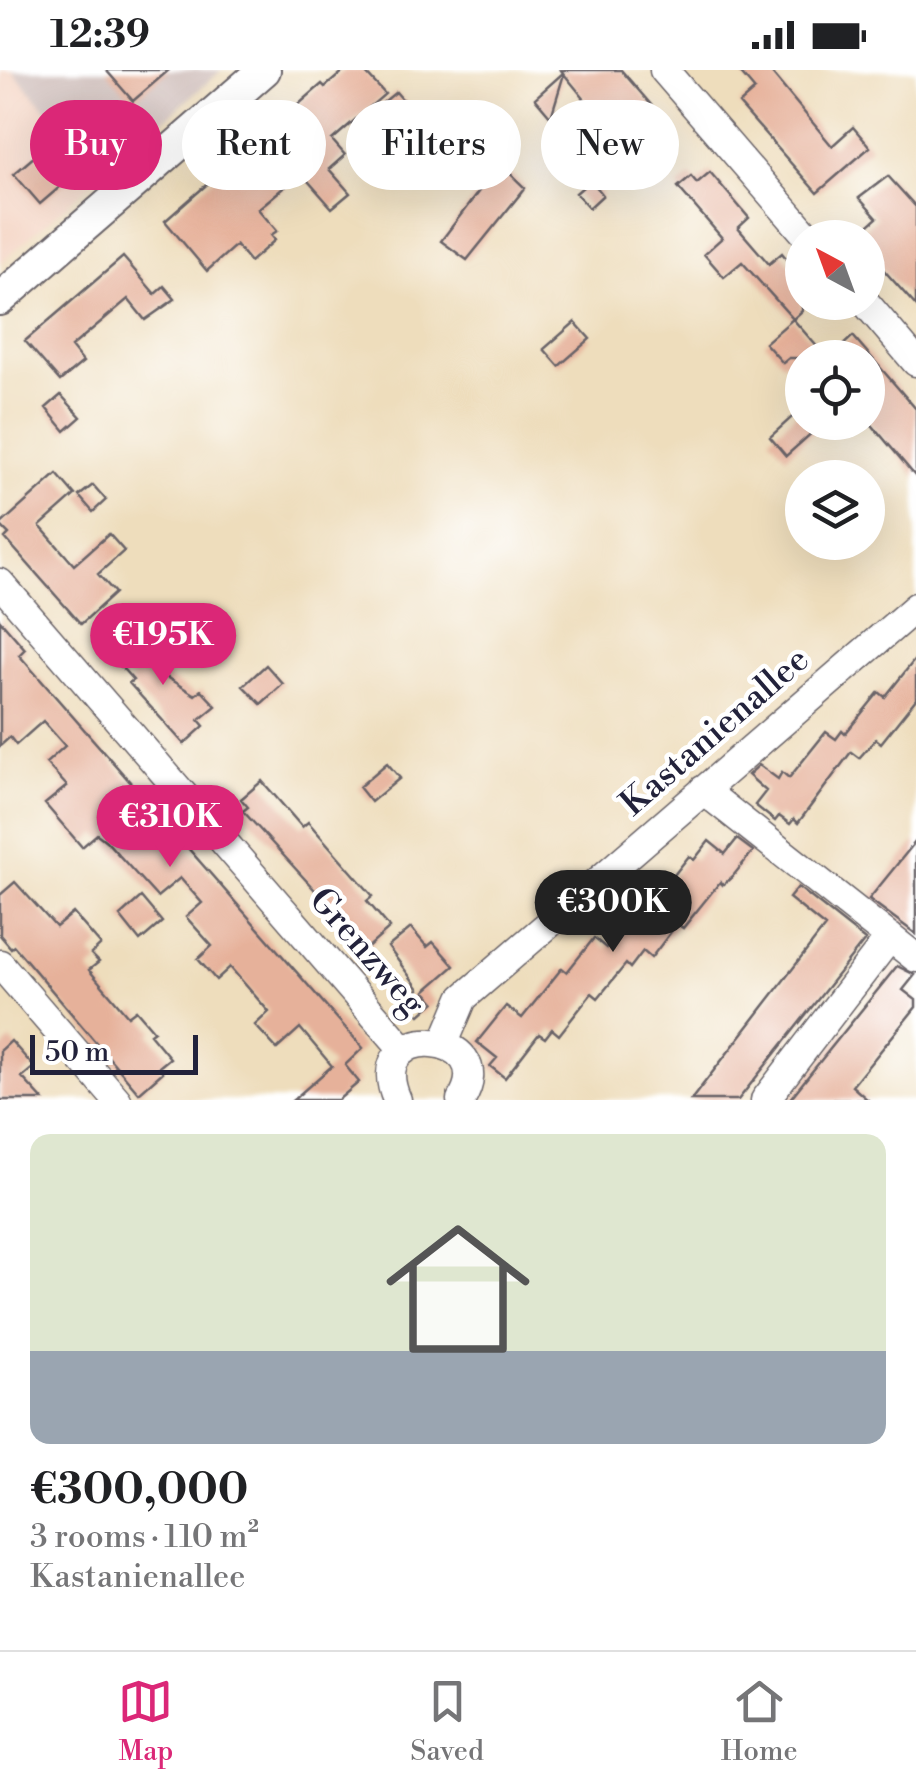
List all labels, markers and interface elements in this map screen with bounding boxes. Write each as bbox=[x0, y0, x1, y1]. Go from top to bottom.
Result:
text: 12:39 bbox=[50, 12, 150, 59]
chip: Buy bbox=[30, 100, 162, 190]
chip: Rent bbox=[182, 100, 326, 190]
chip: Filters bbox=[346, 100, 521, 190]
chip: New bbox=[541, 100, 679, 190]
north arrow bbox=[785, 220, 885, 320]
map controls bbox=[785, 220, 885, 560]
button: locate bbox=[785, 340, 885, 440]
button: layers bbox=[785, 460, 885, 560]
pin: €195K bbox=[93, 603, 233, 688]
text: €195K bbox=[112, 615, 214, 655]
street label: Kastanienallee bbox=[612, 639, 818, 826]
pin: €310K bbox=[100, 785, 240, 870]
text: €310K bbox=[119, 797, 221, 837]
pin: €300K bbox=[543, 870, 683, 955]
street label: Grenzweg bbox=[300, 879, 434, 1025]
text: €300K bbox=[557, 882, 669, 922]
scale bar bbox=[30, 1030, 198, 1074]
text: 50 m bbox=[45, 1035, 109, 1070]
icon: home bbox=[368, 1199, 548, 1379]
text: €300,000 bbox=[30, 1464, 248, 1517]
text: 3 rooms · 110 m² bbox=[30, 1517, 259, 1557]
text: Kastanienallee bbox=[30, 1557, 245, 1597]
tab: Map bbox=[118, 1674, 174, 1769]
tab: Saved bbox=[410, 1674, 484, 1769]
tab: Home bbox=[721, 1674, 798, 1769]

